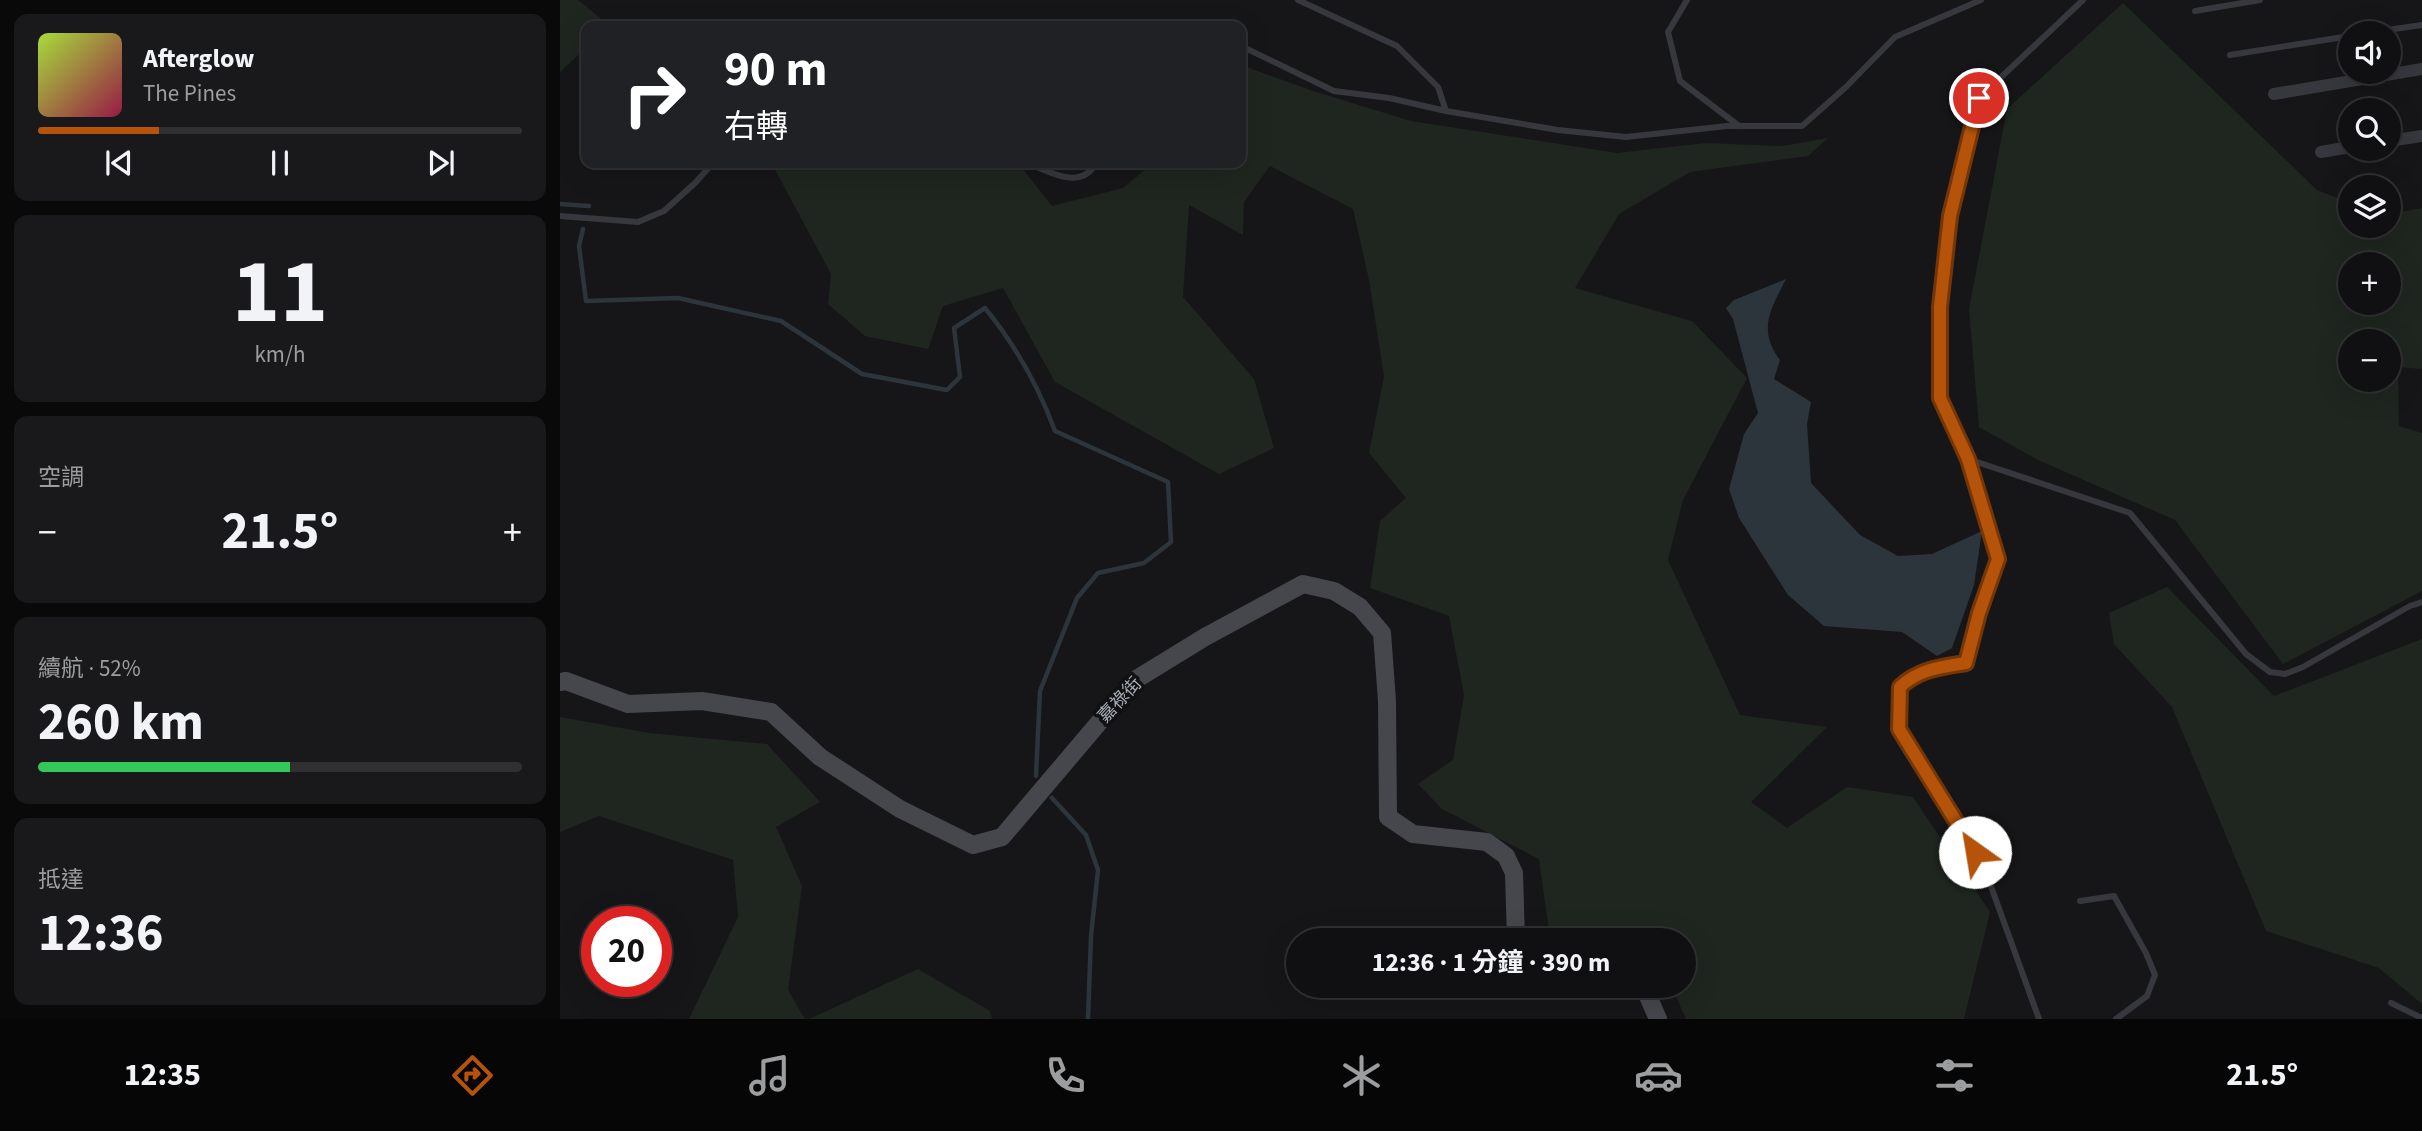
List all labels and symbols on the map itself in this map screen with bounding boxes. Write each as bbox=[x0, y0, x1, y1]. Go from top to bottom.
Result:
pin bbox=[1949, 68, 2009, 128]
street label: 嘉祿街 bbox=[1092, 672, 1148, 728]
position arrow bbox=[1938, 815, 2012, 889]
speed limit sign: 20 bbox=[581, 906, 672, 997]

